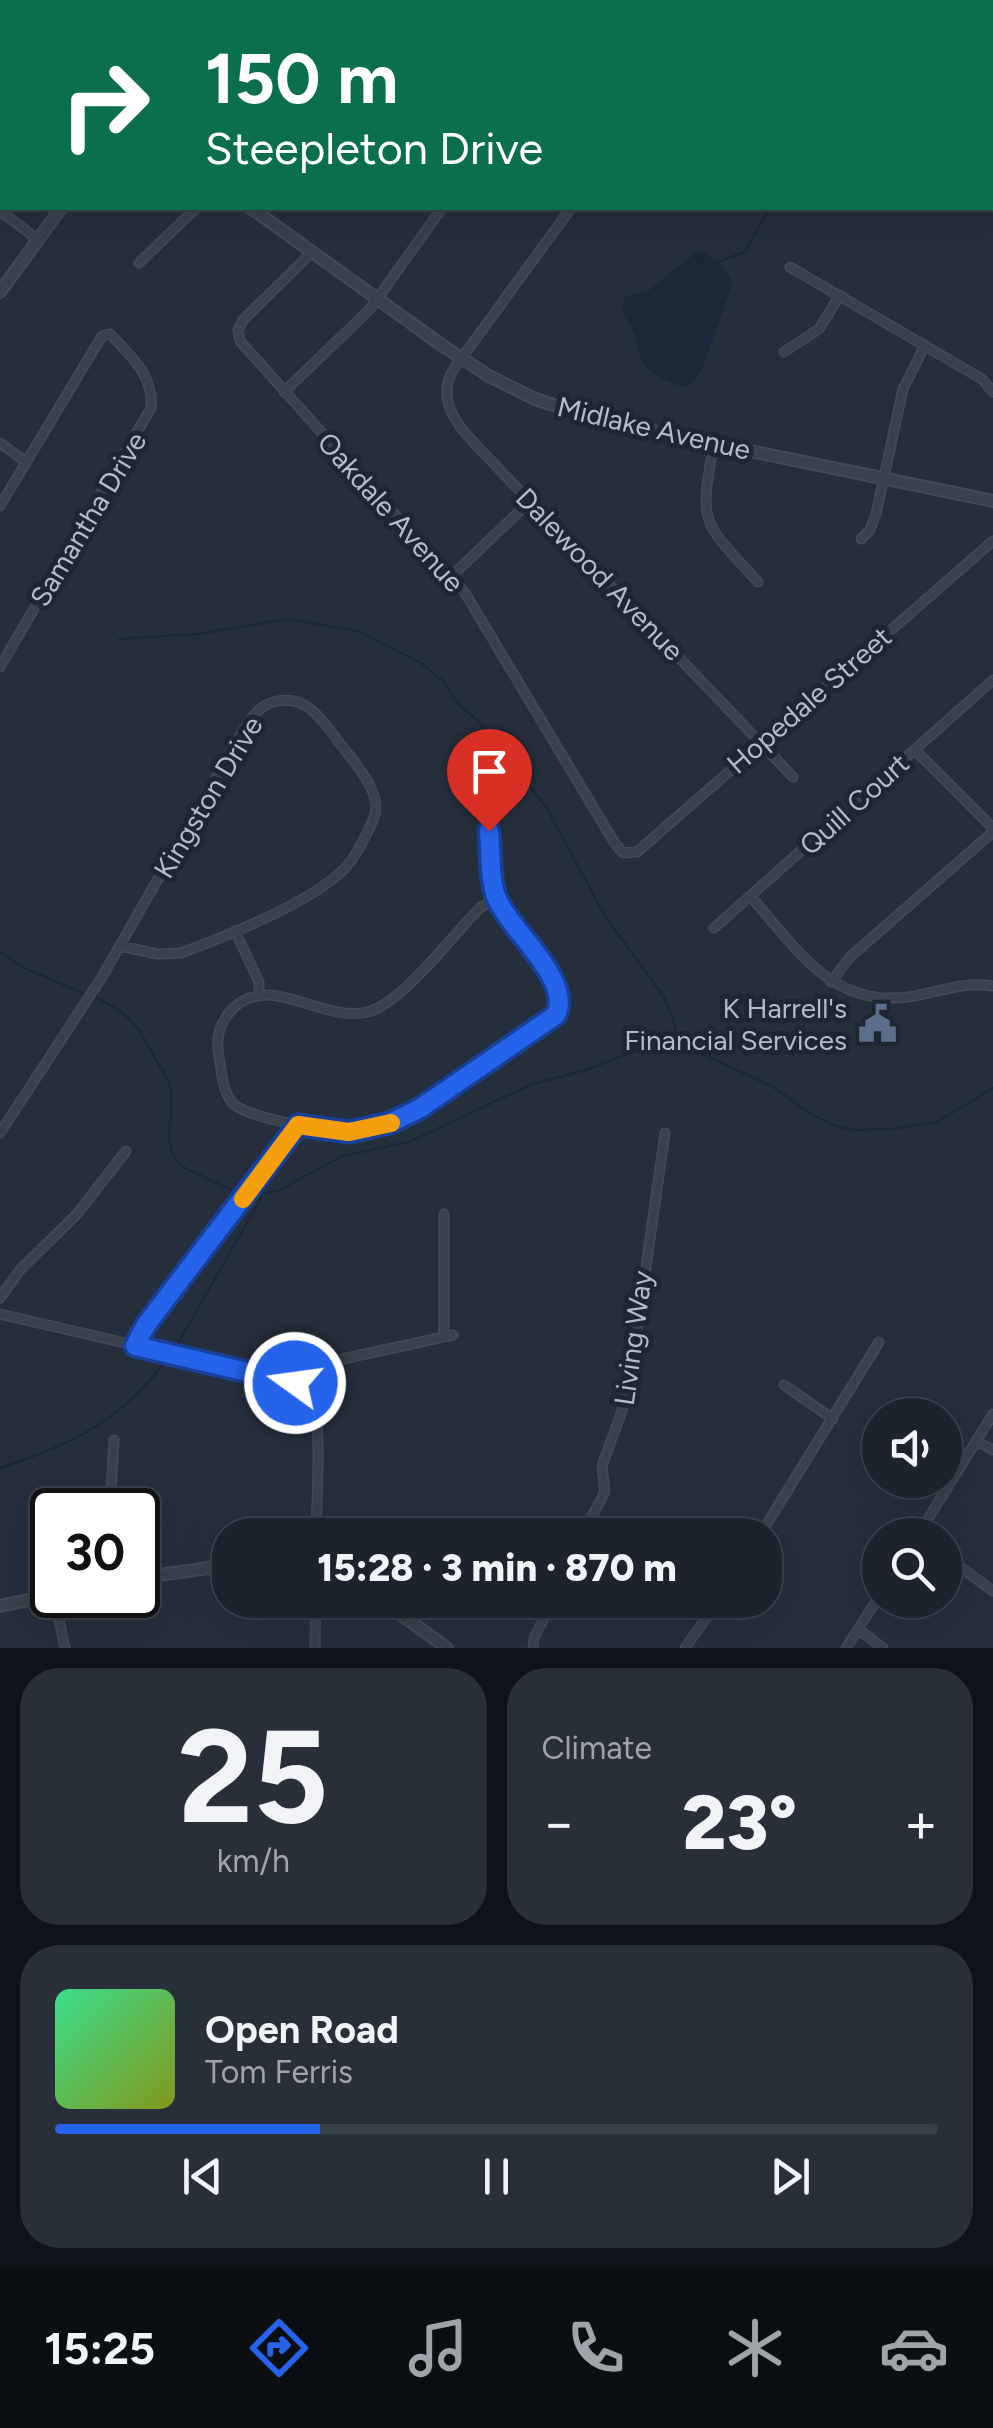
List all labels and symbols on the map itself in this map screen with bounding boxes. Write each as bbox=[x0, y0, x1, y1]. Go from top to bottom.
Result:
street label: Midlake Avenue bbox=[554, 389, 754, 467]
street label: Oakdale Avenue bbox=[310, 425, 472, 599]
street label: Samantha Drive bbox=[23, 426, 153, 612]
street label: Dalewood Avenue bbox=[509, 481, 691, 667]
street label: Hopedale Street bbox=[720, 619, 898, 781]
street label: Kingston Drive bbox=[146, 710, 270, 884]
pin bbox=[447, 729, 532, 832]
street label: Quill Court bbox=[792, 746, 916, 862]
place label: K Harrell's Financial Services bbox=[624, 991, 847, 1057]
public building icon: K Harrell's Financial Services bbox=[856, 1003, 898, 1045]
street label: Living Way bbox=[607, 1268, 659, 1408]
position arrow bbox=[243, 1331, 347, 1435]
speed limit sign: 30 bbox=[30, 1488, 160, 1618]

